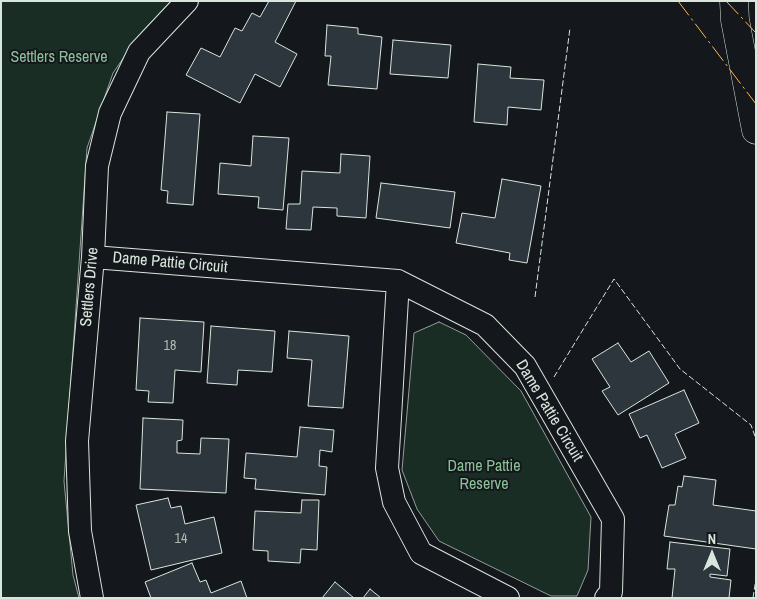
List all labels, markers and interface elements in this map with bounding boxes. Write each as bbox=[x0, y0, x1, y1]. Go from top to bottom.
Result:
park label: Settlers Reserve bbox=[11, 48, 107, 68]
street label: Settlers Drive bbox=[77, 247, 103, 327]
street label: Dame Pattie Circuit bbox=[112, 248, 228, 278]
house number: 18 bbox=[164, 338, 176, 354]
street label: Dame Pattie Circuit bbox=[511, 357, 587, 465]
park label: Dame Pattie Reserve bbox=[448, 457, 520, 495]
north arrow bbox=[687, 529, 737, 579]
text: N bbox=[708, 530, 716, 548]
house number: 14 bbox=[175, 531, 187, 547]

